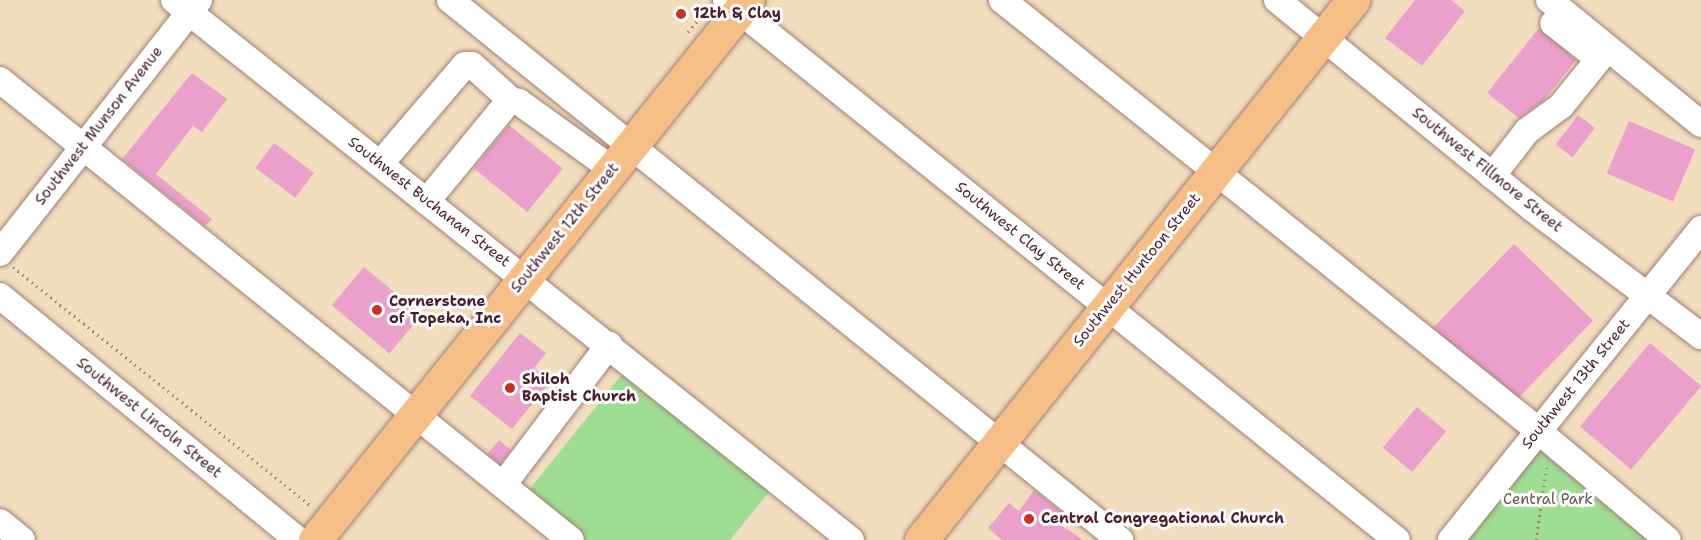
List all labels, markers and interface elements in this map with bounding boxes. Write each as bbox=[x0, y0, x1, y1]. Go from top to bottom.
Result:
place label: 12th & Clay bbox=[693, 5, 781, 23]
marker: 12th & Clay bbox=[674, 7, 688, 21]
street label: Southwest Munson Avenue bbox=[31, 43, 167, 209]
street label: Southwest Fillmore Street bbox=[1408, 104, 1566, 236]
street label: Southwest Buchanan Street bbox=[344, 133, 514, 271]
street label: Southwest 12th Street bbox=[507, 160, 623, 296]
street label: Southwest Clay Street bbox=[952, 178, 1088, 294]
street label: Southwest Huntoon Street bbox=[1070, 190, 1204, 350]
place label: Cornerstone of Topeka, Inc bbox=[389, 292, 501, 327]
marker: Cornerstone of Topeka, Inc bbox=[370, 303, 384, 317]
street label: Southwest 13th Street bbox=[1518, 315, 1634, 453]
street label: Southwest Lincoln Street bbox=[73, 354, 225, 482]
place label: Shiloh Baptist Church bbox=[522, 370, 636, 405]
marker: Shiloh Baptist Church bbox=[503, 381, 517, 395]
park label: Central Park bbox=[1503, 491, 1593, 509]
place label: Central Congregational Church bbox=[1041, 510, 1284, 528]
marker: Central Congregational Church bbox=[1022, 512, 1036, 526]

